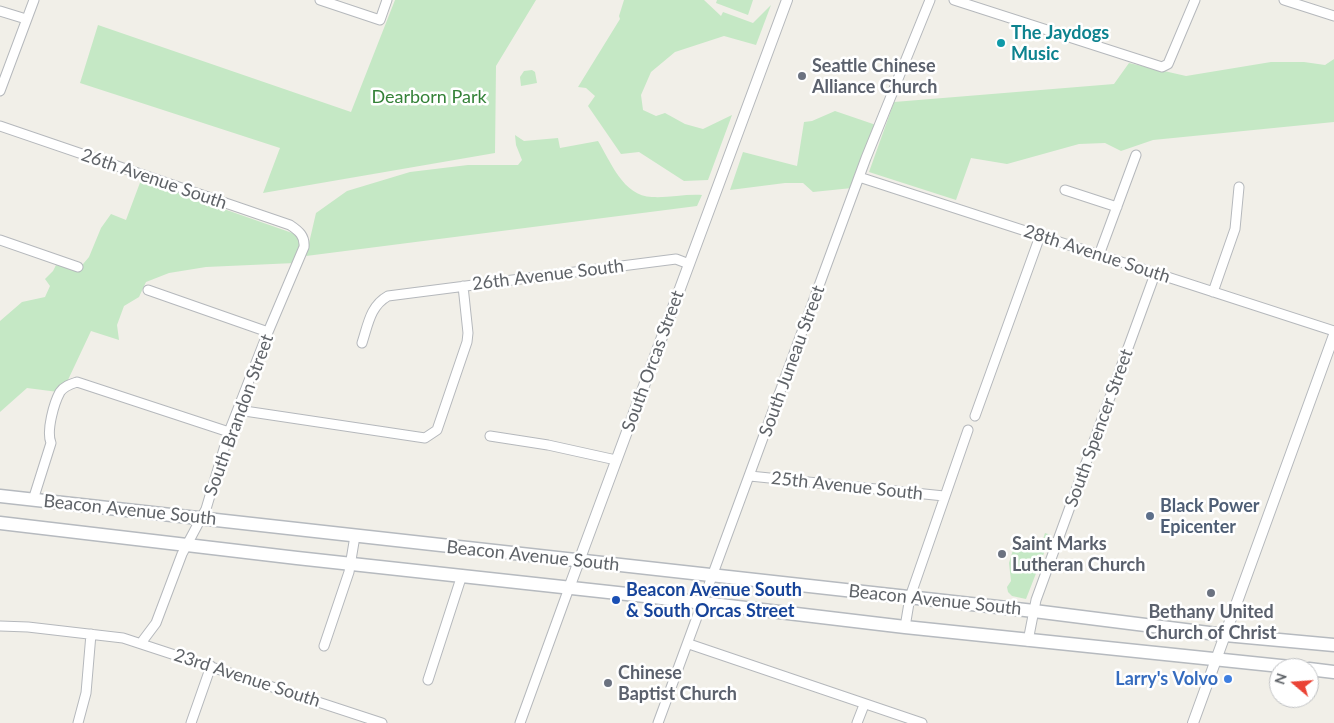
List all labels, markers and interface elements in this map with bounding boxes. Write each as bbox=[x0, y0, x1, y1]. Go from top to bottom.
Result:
place label: The Jaydogs Music bbox=[1011, 22, 1109, 64]
marker: The Jaydogs Music bbox=[995, 37, 1007, 49]
place label: Seattle Chinese Alliance Church bbox=[812, 55, 937, 98]
marker: Seattle Chinese Alliance Church bbox=[796, 70, 808, 82]
park label: Dearborn Park bbox=[371, 86, 487, 108]
street label: 26th Avenue South bbox=[78, 144, 230, 214]
street label: 28th Avenue South bbox=[1021, 220, 1173, 288]
street label: 26th Avenue South bbox=[471, 255, 625, 295]
street label: South Juneau Street bbox=[755, 283, 829, 439]
street label: South Orcas Street bbox=[617, 287, 689, 435]
street label: South Brandon Street bbox=[200, 331, 278, 499]
street label: South Spencer Street bbox=[1060, 346, 1138, 510]
street label: 25th Avenue South bbox=[770, 467, 924, 505]
street label: Beacon Avenue South bbox=[42, 490, 218, 530]
place label: Black Power Epicenter bbox=[1160, 495, 1260, 538]
marker: Black Power Epicenter bbox=[1144, 510, 1156, 522]
place label: Saint Marks Lutheran Church bbox=[1012, 533, 1145, 576]
street label: Beacon Avenue South bbox=[445, 536, 621, 576]
marker: Saint Marks Lutheran Church bbox=[996, 548, 1008, 560]
place label: Beacon Avenue South & South Orcas Street bbox=[626, 579, 802, 622]
street label: Beacon Avenue South bbox=[847, 580, 1023, 620]
marker: Bethany United Church of Christ bbox=[1205, 587, 1217, 599]
marker: Beacon Avenue South & South Orcas Street bbox=[610, 594, 622, 606]
place label: Bethany United Church of Christ bbox=[1146, 601, 1276, 644]
street label: 23rd Avenue South bbox=[171, 644, 323, 712]
north arrow bbox=[1269, 658, 1319, 708]
place label: Chinese Baptist Church bbox=[618, 662, 737, 704]
place label: Larry's Volvo bbox=[1115, 668, 1218, 690]
text: N bbox=[1270, 671, 1290, 686]
marker: Larry's Volvo bbox=[1222, 673, 1234, 685]
marker: Chinese Baptist Church bbox=[602, 677, 614, 689]

